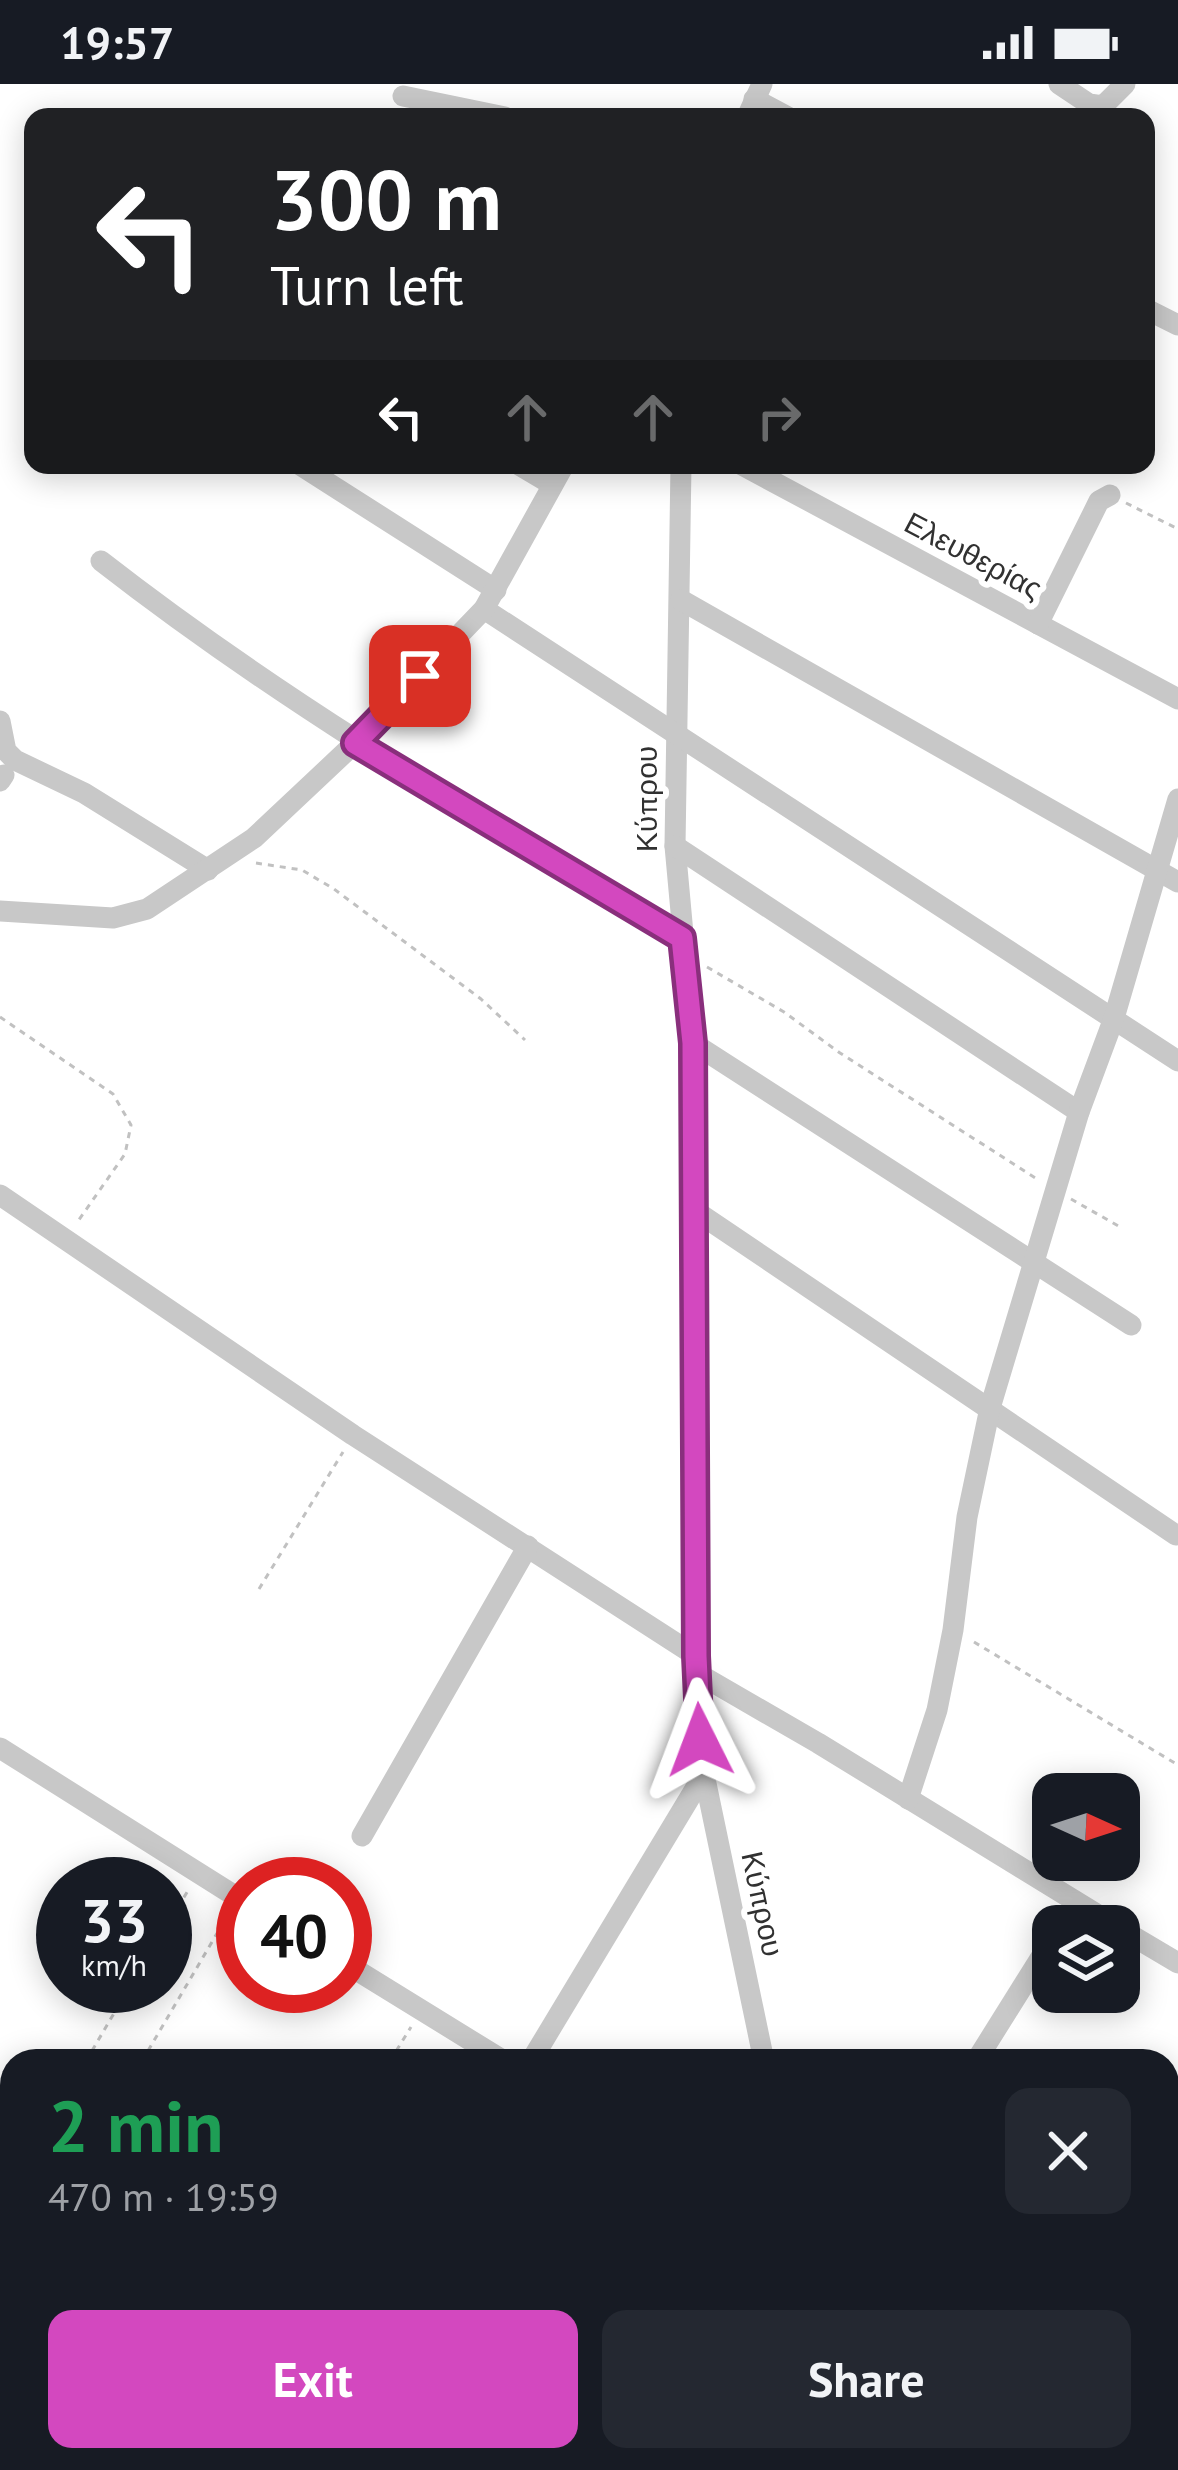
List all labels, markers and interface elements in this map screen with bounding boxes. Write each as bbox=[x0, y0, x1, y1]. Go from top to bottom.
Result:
text: 19:57 bbox=[60, 13, 174, 71]
text: 300 m bbox=[270, 144, 502, 253]
icon: left bbox=[72, 156, 228, 312]
text: Turn left bbox=[270, 250, 464, 320]
icon: left bbox=[368, 384, 434, 450]
icon: ahead bbox=[494, 384, 560, 450]
icon: ahead bbox=[620, 384, 686, 450]
icon: right bbox=[746, 384, 812, 450]
street label: Ελευθερίας bbox=[898, 502, 1049, 607]
pin bbox=[369, 625, 471, 727]
icon: arrive bbox=[387, 643, 453, 709]
street label: Κύπρου bbox=[626, 746, 665, 852]
position arrow bbox=[637, 1677, 763, 1803]
north arrow bbox=[1032, 1773, 1140, 1881]
map controls bbox=[1032, 1773, 1140, 2013]
street label: Κύπρου bbox=[733, 1848, 794, 1960]
speed limit sign: 40 bbox=[216, 1857, 372, 2013]
text: 33 bbox=[80, 1881, 148, 1959]
button: layers bbox=[1032, 1905, 1140, 2013]
text: km/h bbox=[81, 1945, 147, 1984]
text: 2 min bbox=[48, 2079, 224, 2172]
button: close bbox=[1005, 2088, 1131, 2214]
text: 470 m · 19:59 bbox=[48, 2171, 279, 2222]
button: Exit bbox=[48, 2310, 578, 2448]
button: Share bbox=[602, 2310, 1131, 2448]

